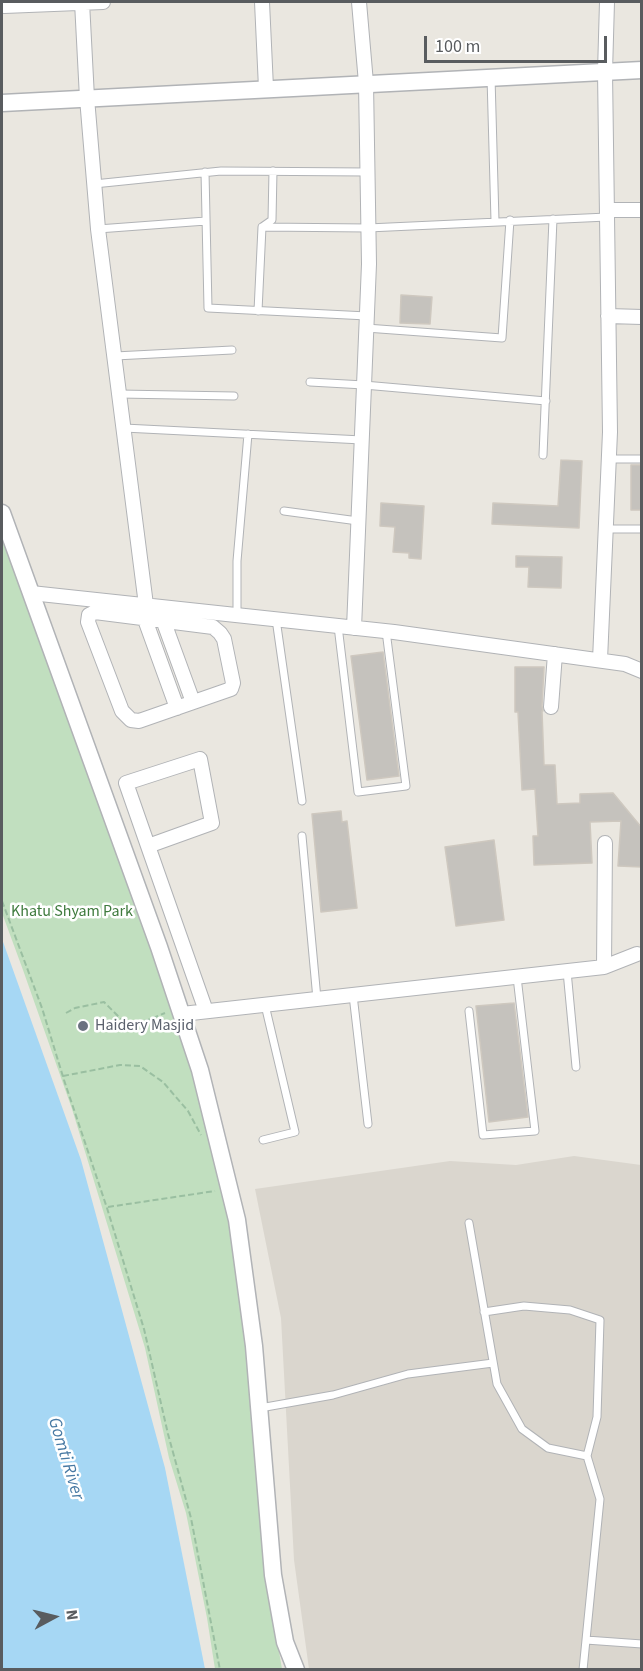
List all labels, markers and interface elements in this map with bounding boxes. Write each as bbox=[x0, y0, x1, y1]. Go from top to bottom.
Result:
scale bar bbox=[427, 24, 610, 62]
text: 100 m bbox=[435, 34, 480, 59]
park label: Khatu Shyam Park bbox=[11, 902, 133, 922]
place label: Haidery Masjid bbox=[95, 1016, 194, 1036]
marker: Haidery Masjid bbox=[76, 1019, 90, 1033]
water label: Gomti River bbox=[42, 1415, 88, 1503]
north arrow bbox=[24, 1587, 84, 1647]
text: N bbox=[60, 1608, 83, 1621]

